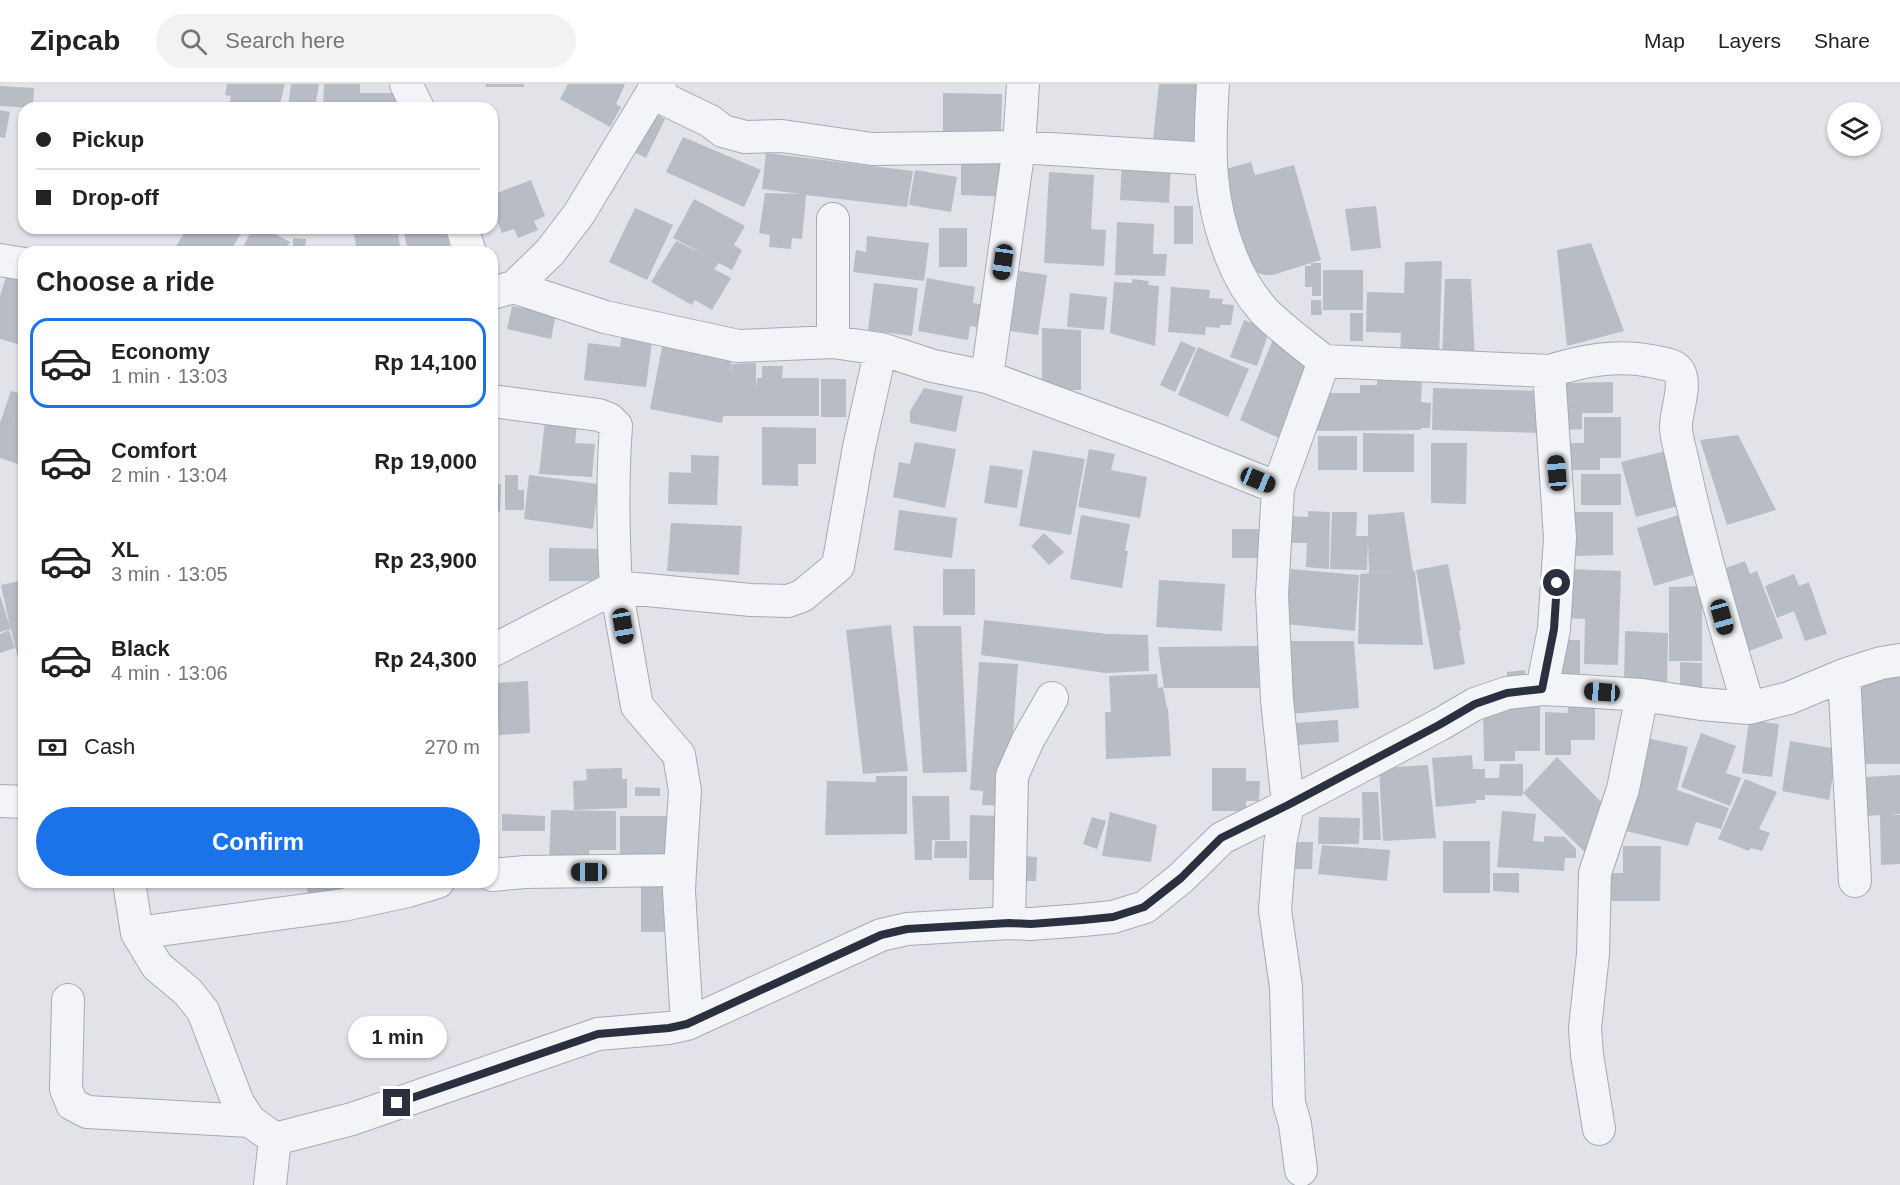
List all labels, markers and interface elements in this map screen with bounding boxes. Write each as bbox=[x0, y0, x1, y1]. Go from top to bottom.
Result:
search box bbox=[156, 14, 576, 68]
text: Zipcab bbox=[30, 25, 120, 56]
icon: search bbox=[177, 25, 210, 58]
text: Search here bbox=[225, 28, 345, 53]
text: Map bbox=[1644, 29, 1685, 52]
text: Layers bbox=[1718, 29, 1781, 52]
text: Share bbox=[1814, 29, 1870, 52]
map controls bbox=[1827, 102, 1881, 156]
button: layers bbox=[1827, 102, 1881, 156]
text: Pickup bbox=[72, 127, 144, 152]
text: Drop-off bbox=[72, 185, 159, 210]
car bbox=[992, 243, 1014, 281]
text: Choose a ride bbox=[36, 267, 215, 297]
icon: car bbox=[39, 336, 93, 390]
text: Economy bbox=[111, 339, 210, 364]
text: Rp 14,100 bbox=[374, 350, 477, 375]
text: 1 min · 13:03 bbox=[111, 365, 228, 387]
icon: car bbox=[39, 435, 93, 489]
text: Comfort bbox=[111, 438, 197, 463]
text: Rp 19,000 bbox=[374, 449, 477, 474]
car bbox=[1546, 454, 1568, 492]
text: 2 min · 13:04 bbox=[111, 464, 228, 486]
car bbox=[1238, 465, 1278, 495]
icon: car bbox=[39, 534, 93, 588]
text: XL bbox=[111, 537, 139, 562]
text: Rp 23,900 bbox=[374, 548, 477, 573]
text: 3 min · 13:05 bbox=[111, 563, 228, 585]
route start bbox=[1543, 569, 1570, 596]
car bbox=[1708, 597, 1736, 637]
car bbox=[611, 607, 635, 645]
icon: car bbox=[39, 633, 93, 687]
text: Black bbox=[111, 636, 170, 661]
text: Rp 24,300 bbox=[374, 647, 477, 672]
text: 4 min · 13:06 bbox=[111, 662, 228, 684]
car bbox=[1583, 682, 1621, 702]
icon: cash bbox=[36, 731, 69, 764]
text: Cash bbox=[84, 734, 135, 759]
text: 270 m bbox=[424, 736, 480, 758]
button: Confirm bbox=[36, 807, 480, 876]
car bbox=[571, 863, 607, 881]
callout: 1 min bbox=[348, 1016, 446, 1058]
text: 1 min bbox=[371, 1026, 424, 1048]
route end bbox=[383, 1089, 410, 1116]

